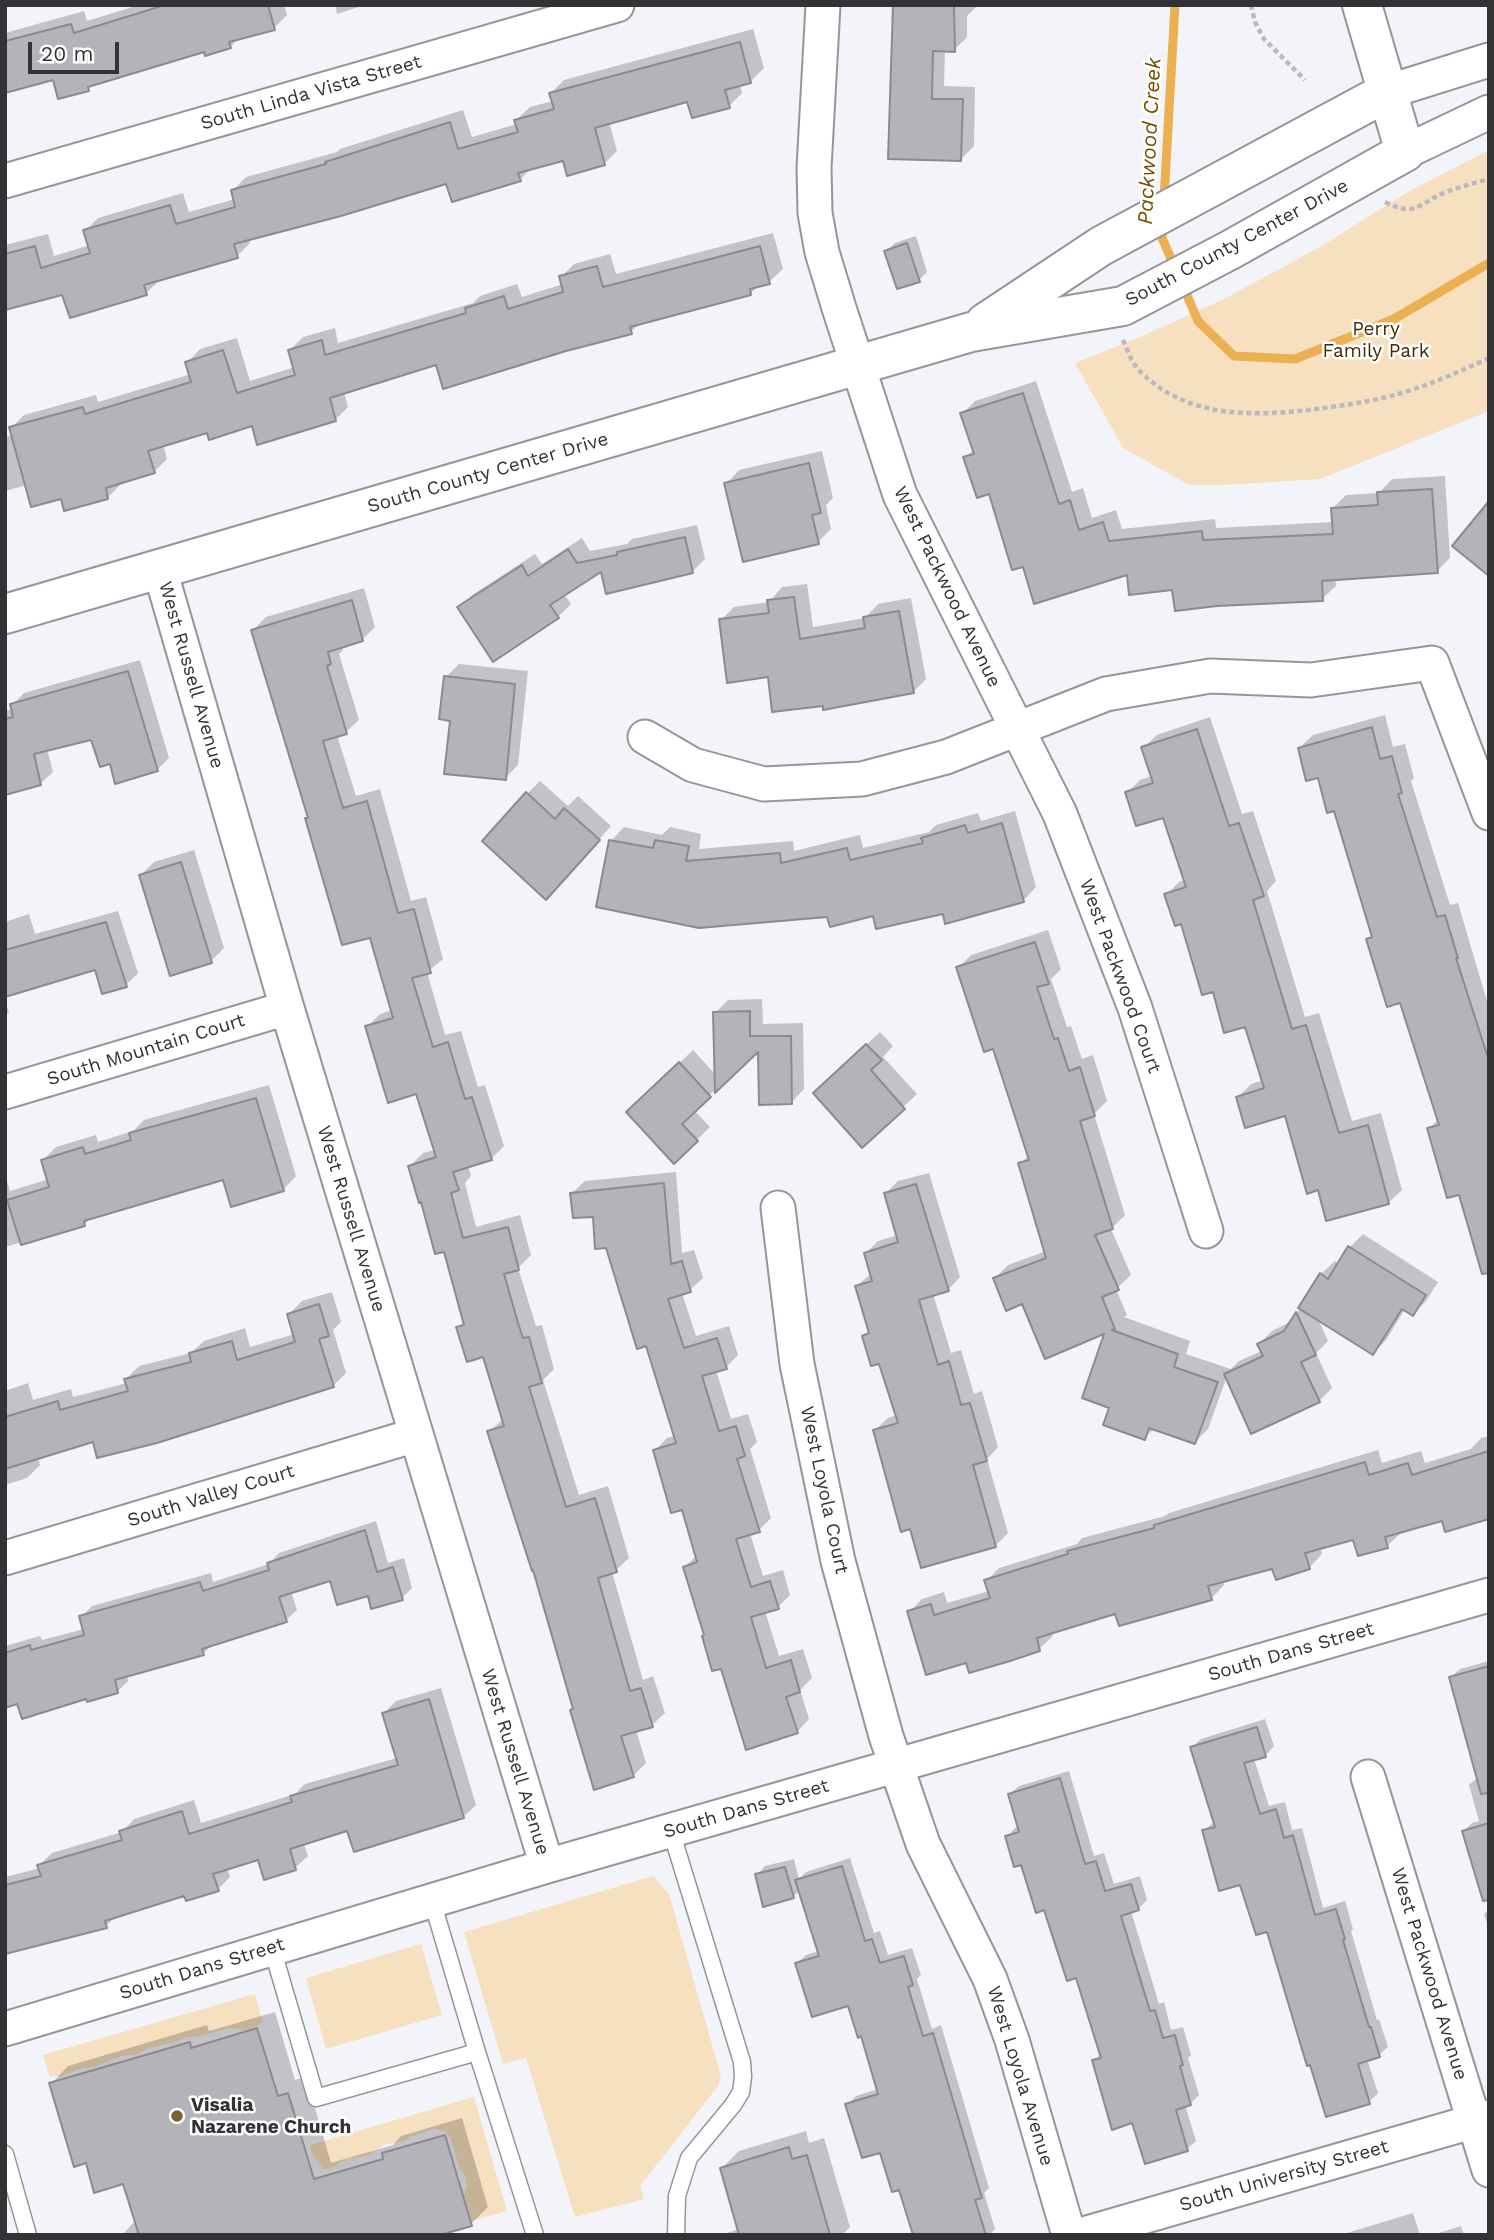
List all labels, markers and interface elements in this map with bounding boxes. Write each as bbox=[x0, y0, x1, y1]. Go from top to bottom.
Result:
scale bar bbox=[32, 28, 122, 72]
text: 20 m bbox=[41, 41, 93, 66]
street label: South Linda Vista Street bbox=[198, 51, 424, 135]
water label: Packwood Creek bbox=[1133, 57, 1167, 225]
street label: South County Center Drive bbox=[1121, 174, 1353, 312]
park label: Perry Family Park bbox=[1322, 318, 1430, 362]
street label: South County Center Drive bbox=[365, 428, 611, 518]
street label: West Packwood Avenue bbox=[888, 483, 1006, 691]
street label: West Russell Avenue bbox=[153, 579, 229, 771]
street label: West Packwood Court bbox=[1074, 876, 1166, 1076]
street label: South Mountain Court bbox=[44, 1009, 248, 1091]
street label: West Russell Avenue bbox=[312, 1123, 390, 1315]
street label: West Loyola Court bbox=[795, 1404, 853, 1576]
street label: South Valley Court bbox=[125, 1460, 297, 1532]
street label: South Dans Street bbox=[1205, 1617, 1377, 1687]
street label: West Russell Avenue bbox=[476, 1666, 554, 1858]
street label: South Dans Street bbox=[660, 1774, 832, 1844]
street label: West Packwood Avenue bbox=[1386, 1865, 1472, 2083]
street label: South Dans Street bbox=[117, 1933, 287, 2005]
street label: West Loyola Avenue bbox=[982, 1983, 1058, 2169]
place label: Visalia Nazarene Church bbox=[191, 2094, 351, 2138]
marker: Visalia Nazarene Church bbox=[169, 2108, 185, 2124]
street label: South University Street bbox=[1177, 2135, 1391, 2217]

